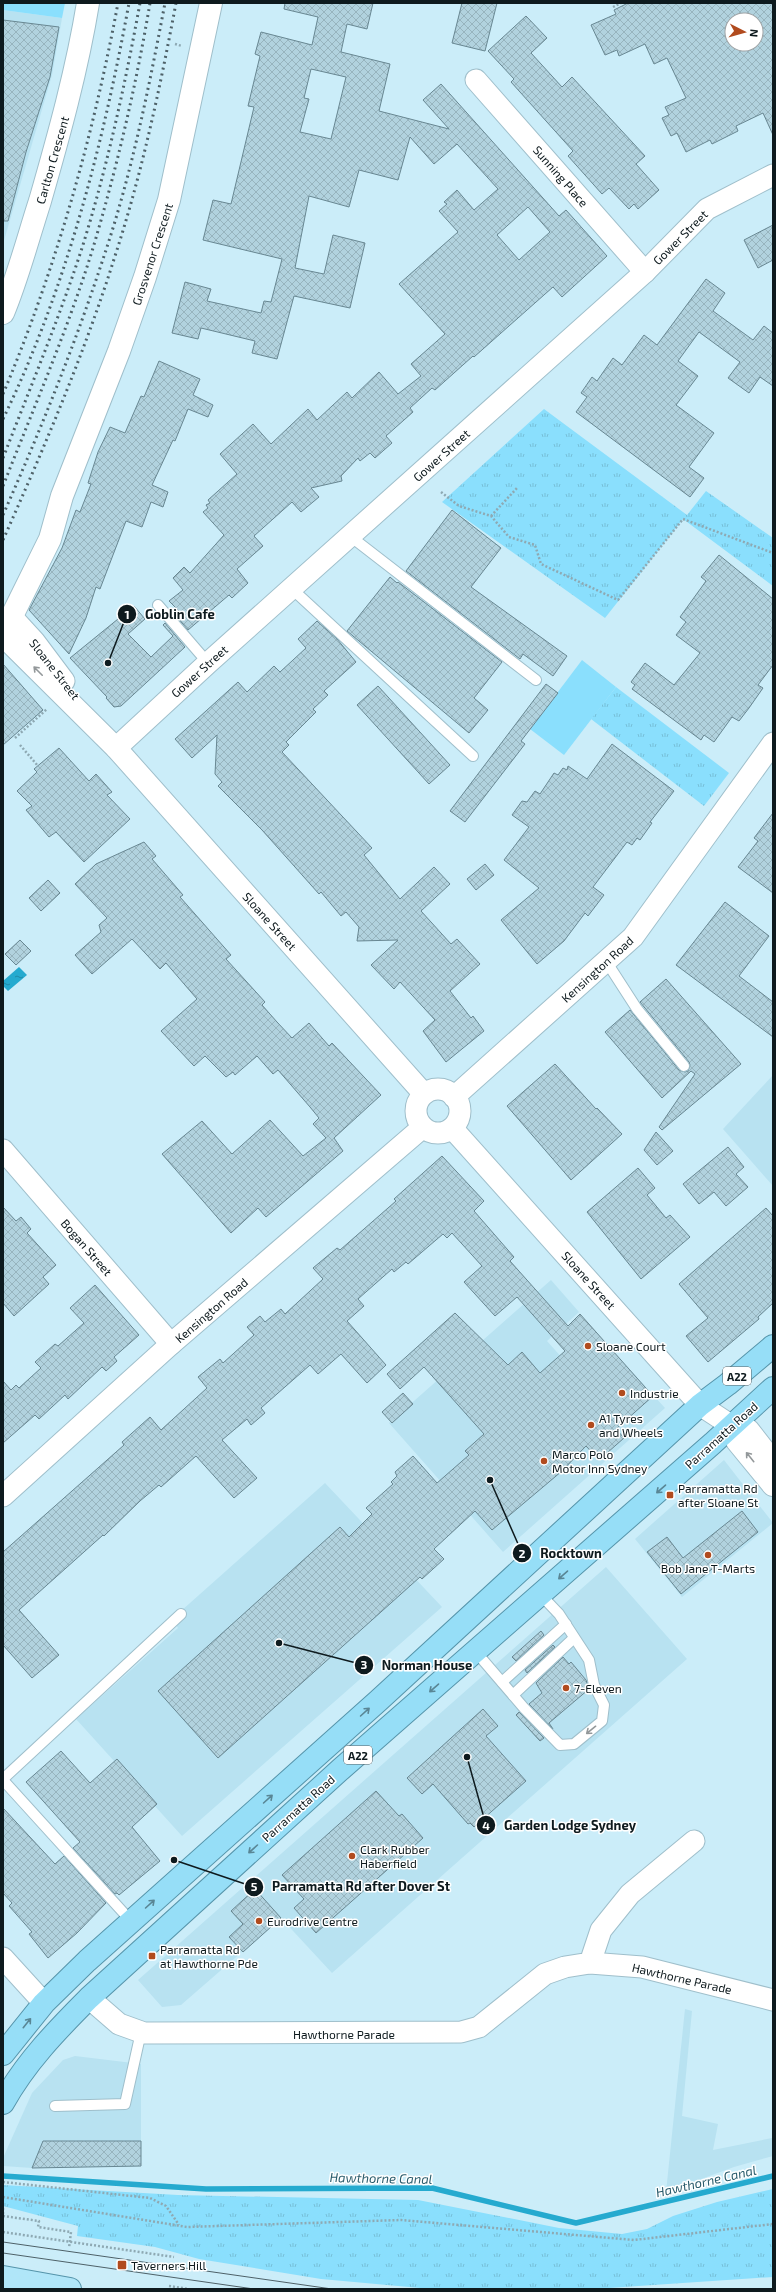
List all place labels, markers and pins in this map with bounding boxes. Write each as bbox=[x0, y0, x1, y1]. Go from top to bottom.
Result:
callout: Goblin Cafe bbox=[117, 602, 222, 627]
place label: Sloane Court bbox=[596, 1339, 666, 1353]
marker: Sloane Court bbox=[583, 1341, 593, 1351]
place label: Industrie bbox=[630, 1386, 679, 1400]
marker: Industrie bbox=[617, 1388, 627, 1398]
place label: A1 Tyres and Wheels bbox=[599, 1411, 663, 1439]
marker: A1 Tyres and Wheels bbox=[586, 1420, 596, 1430]
place label: Marco Polo Motor Inn Sydney bbox=[552, 1447, 648, 1475]
marker: Marco Polo Motor Inn Sydney bbox=[539, 1456, 549, 1466]
place label: Parramatta Rd after Sloane St bbox=[678, 1481, 759, 1509]
marker: Parramatta Rd after Sloane St bbox=[665, 1490, 675, 1500]
callout: Rocktown bbox=[512, 1541, 610, 1566]
marker: Bob Jane T-Marts bbox=[703, 1550, 713, 1560]
place label: Bob Jane T-Marts bbox=[661, 1561, 755, 1575]
callout: Norman House bbox=[354, 1653, 480, 1678]
place label: 7-Eleven bbox=[574, 1681, 622, 1695]
marker: 7-Eleven bbox=[561, 1683, 571, 1693]
callout: Garden Lodge Sydney bbox=[476, 1813, 644, 1838]
place label: Clark Rubber Haberfield bbox=[360, 1842, 430, 1870]
marker: Clark Rubber Haberfield bbox=[347, 1851, 357, 1861]
callout: Parramatta Rd after Dover St bbox=[244, 1874, 458, 1899]
place label: Eurodrive Centre bbox=[267, 1914, 358, 1928]
marker: Eurodrive Centre bbox=[254, 1916, 264, 1926]
place label: Parramatta Rd at Hawthorne Pde bbox=[160, 1942, 258, 1970]
marker: Parramatta Rd at Hawthorne Pde bbox=[147, 1951, 157, 1961]
place label: Taverners Hill bbox=[131, 2258, 207, 2272]
marker: Taverners Hill bbox=[116, 2259, 128, 2271]

